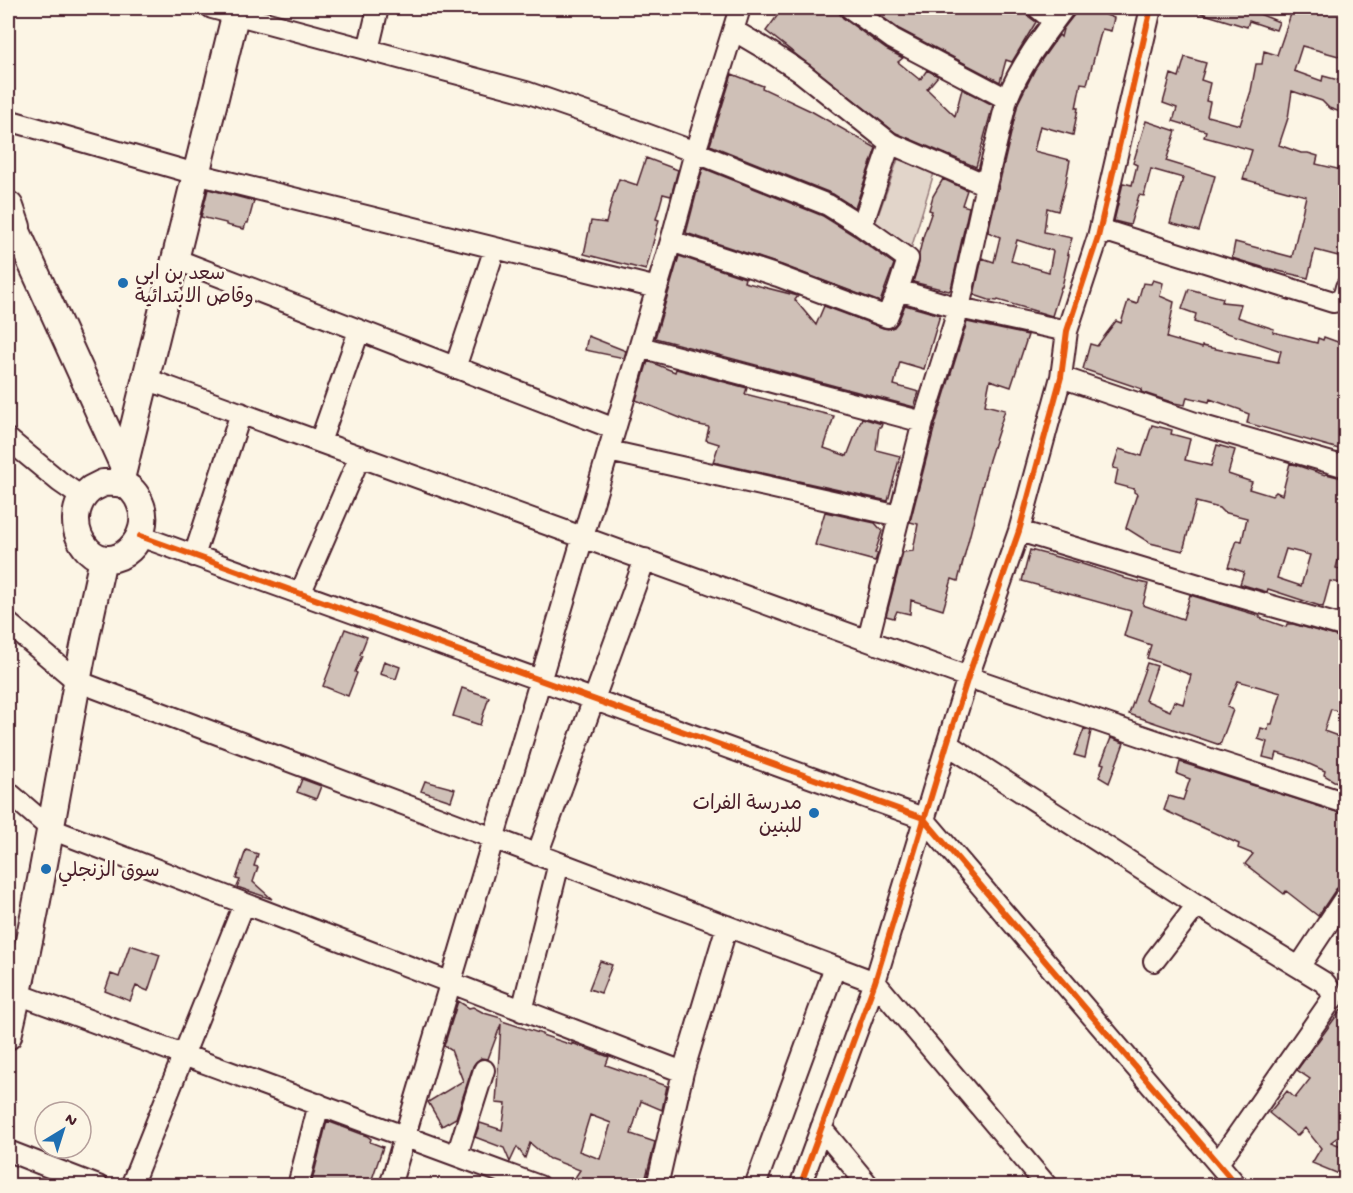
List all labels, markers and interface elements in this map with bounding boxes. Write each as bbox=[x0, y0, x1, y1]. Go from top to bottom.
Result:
place label: سعد بن ابي وقاص الابتدائية bbox=[135, 263, 254, 310]
marker: سعد بن ابي وقاص الابتدائية bbox=[116, 276, 130, 290]
place label: مدرسة الفرات للبنين bbox=[692, 793, 802, 840]
marker: مدرسة الفرات للبنين bbox=[807, 806, 821, 820]
place label: سوق الزنجلي bbox=[58, 860, 160, 887]
marker: سوق الزنجلي bbox=[39, 862, 53, 876]
north arrow bbox=[33, 1100, 93, 1160]
text: N bbox=[60, 1110, 80, 1132]

